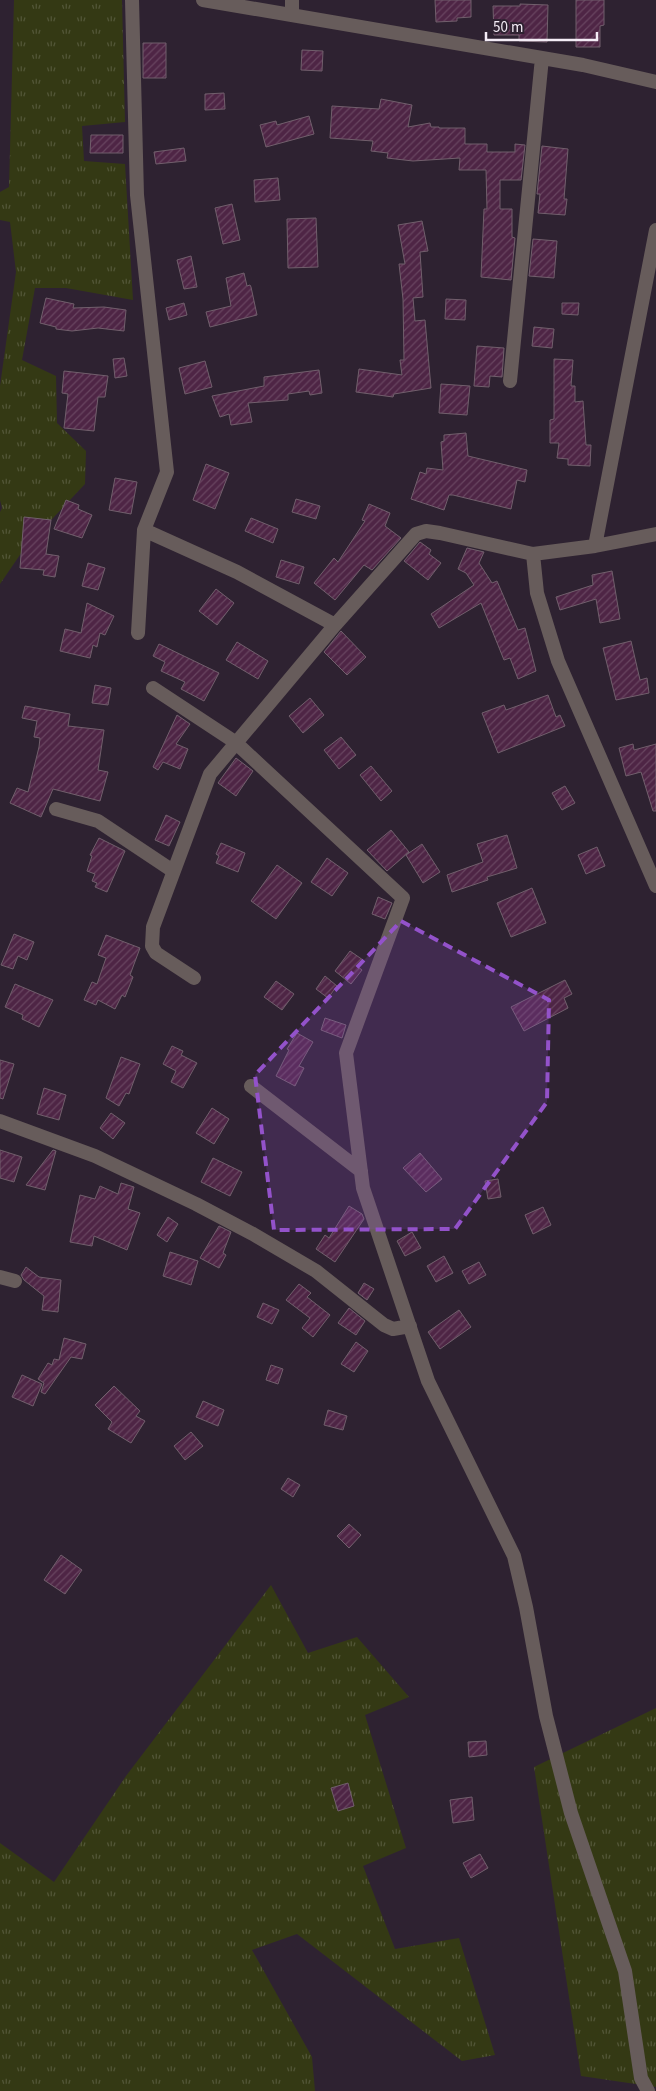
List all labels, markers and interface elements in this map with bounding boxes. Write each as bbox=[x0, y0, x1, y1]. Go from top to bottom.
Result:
scale bar bbox=[486, 10, 597, 42]
text: 50 m bbox=[493, 17, 523, 38]

